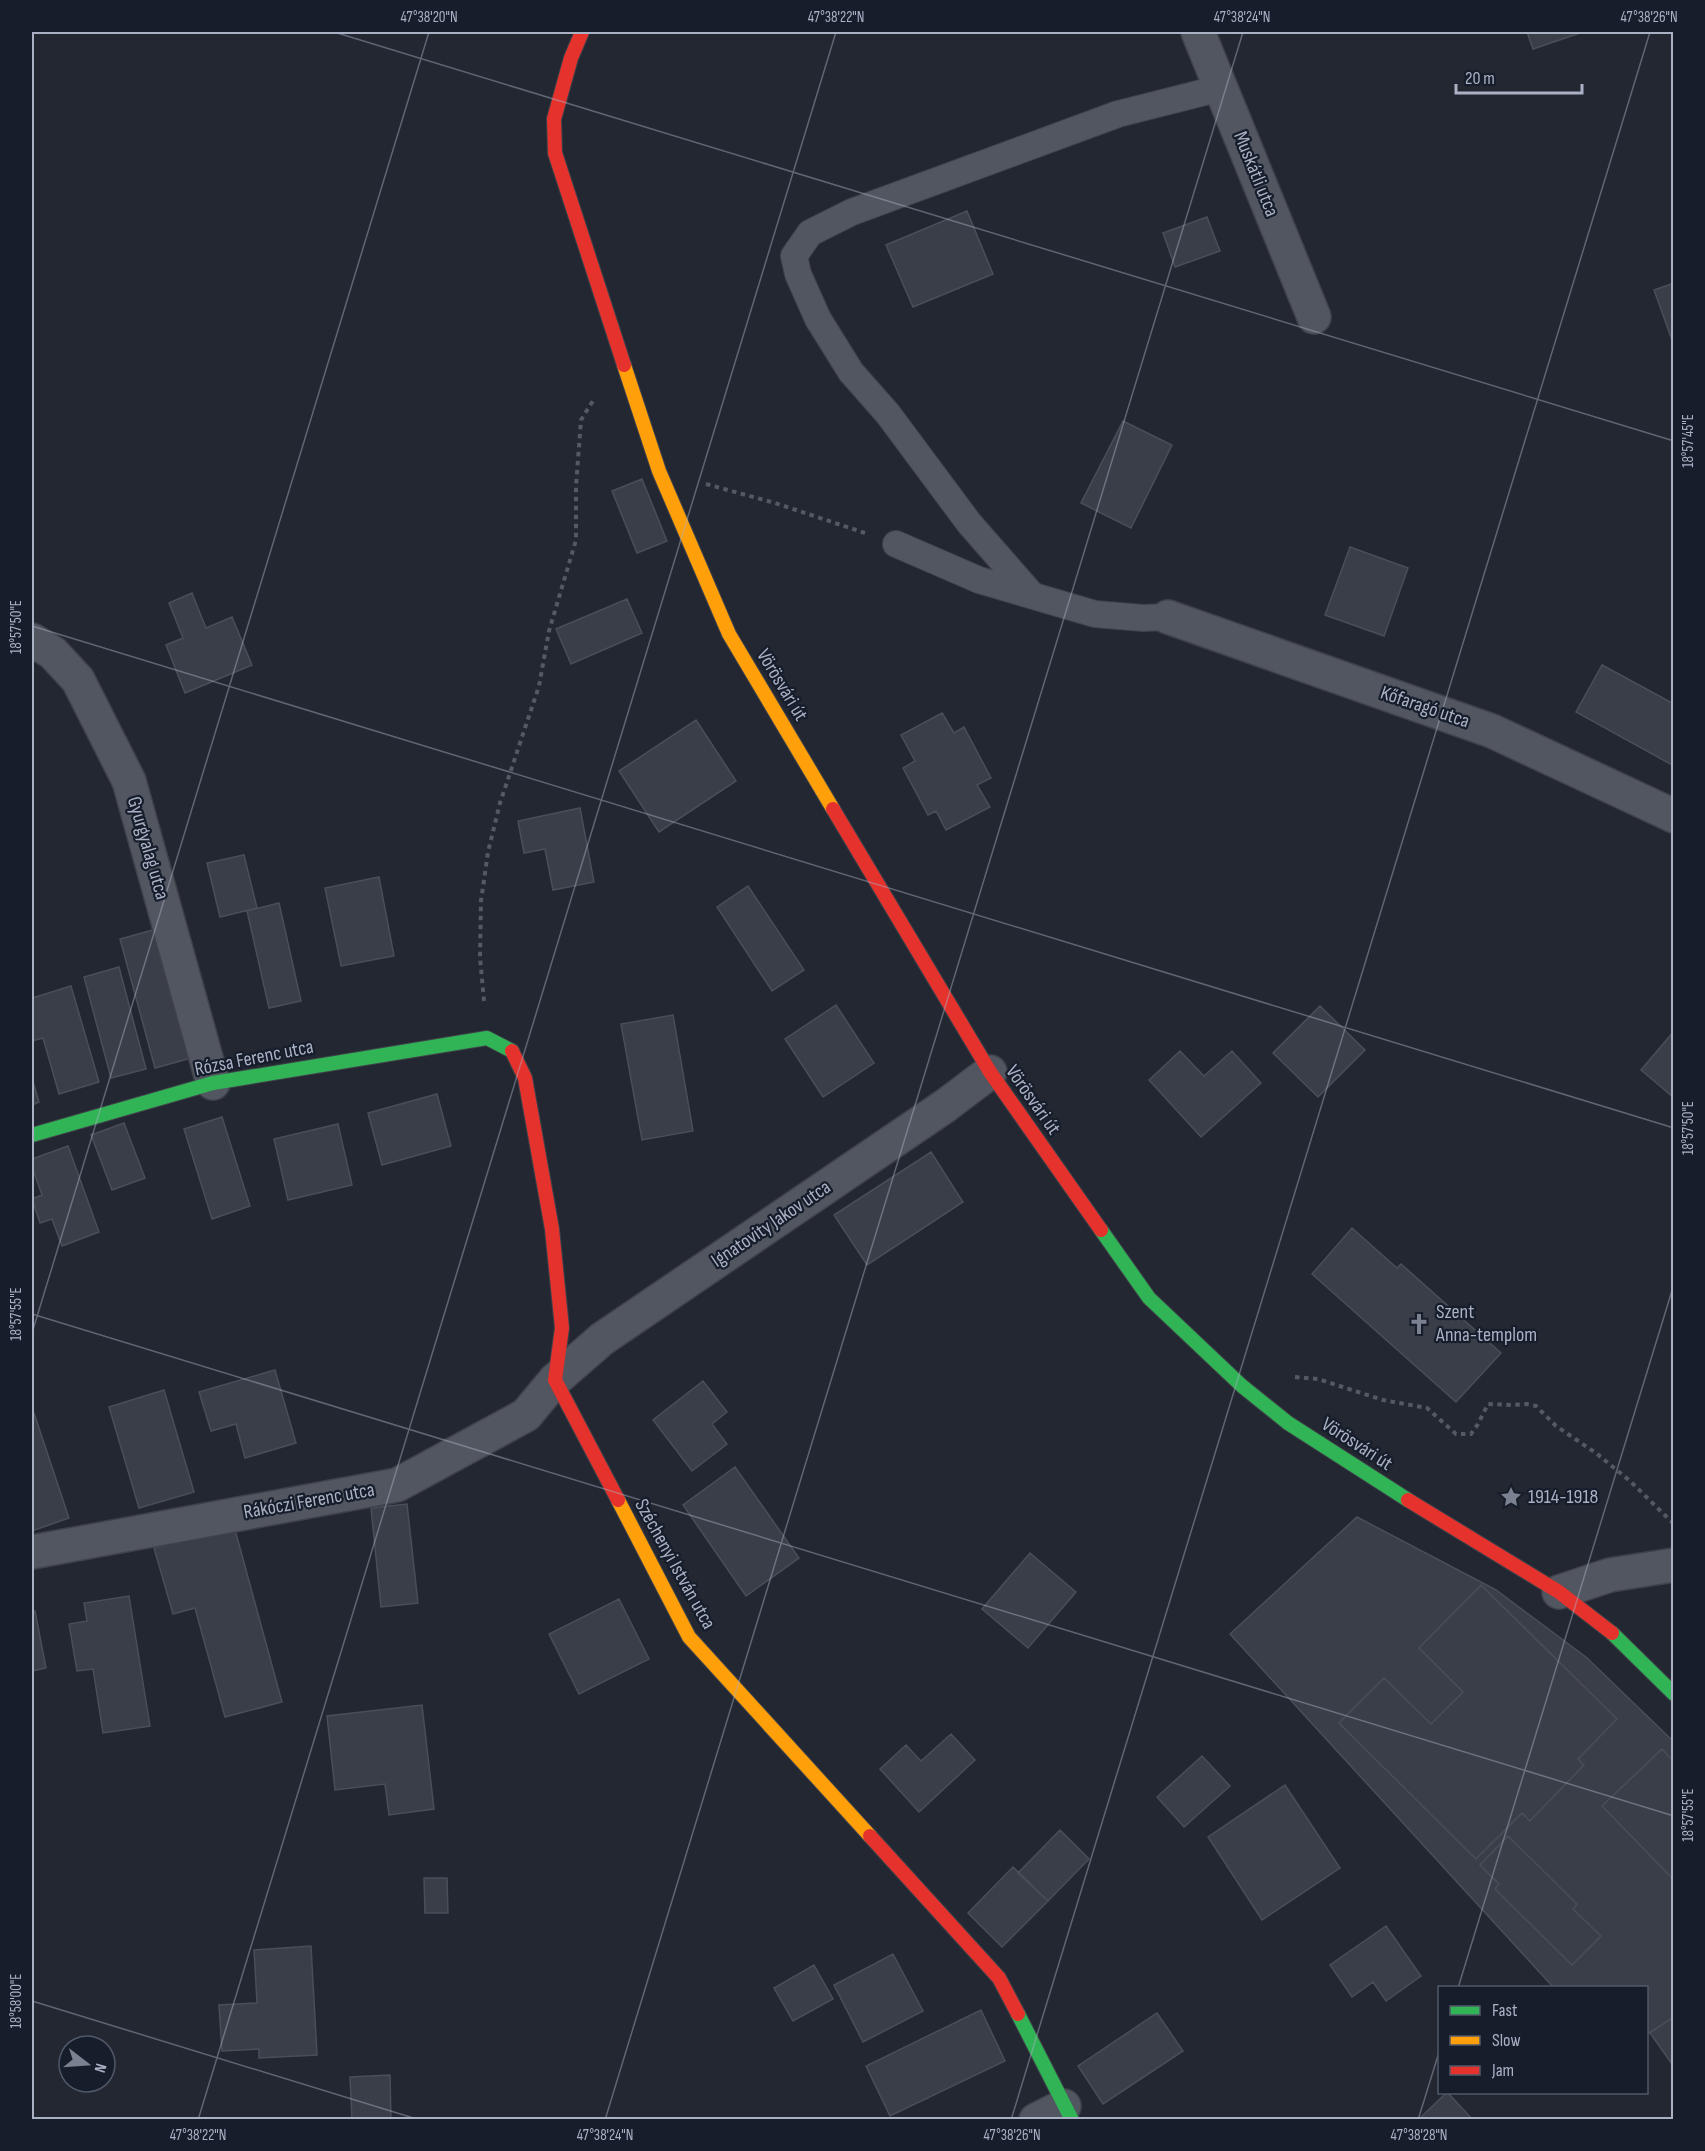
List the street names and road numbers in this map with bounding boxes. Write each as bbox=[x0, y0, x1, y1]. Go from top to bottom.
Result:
street label: Muskátli utca bbox=[1228, 128, 1284, 220]
street label: Vörösvári út bbox=[751, 645, 813, 725]
street label: Kőfaragó utca bbox=[1377, 681, 1473, 733]
street label: Gyurgyalag utca bbox=[122, 794, 174, 902]
street label: Rózsa Ferenc utca bbox=[193, 1035, 315, 1081]
street label: Vörösvári út bbox=[1000, 1060, 1066, 1140]
street label: Ignatovity Jakov utca bbox=[707, 1175, 835, 1273]
street label: Vörösvári út bbox=[1317, 1412, 1397, 1476]
street label: Rákóczi Ferenc utca bbox=[242, 1478, 376, 1524]
street label: Széchenyi István utca bbox=[629, 1495, 721, 1633]

